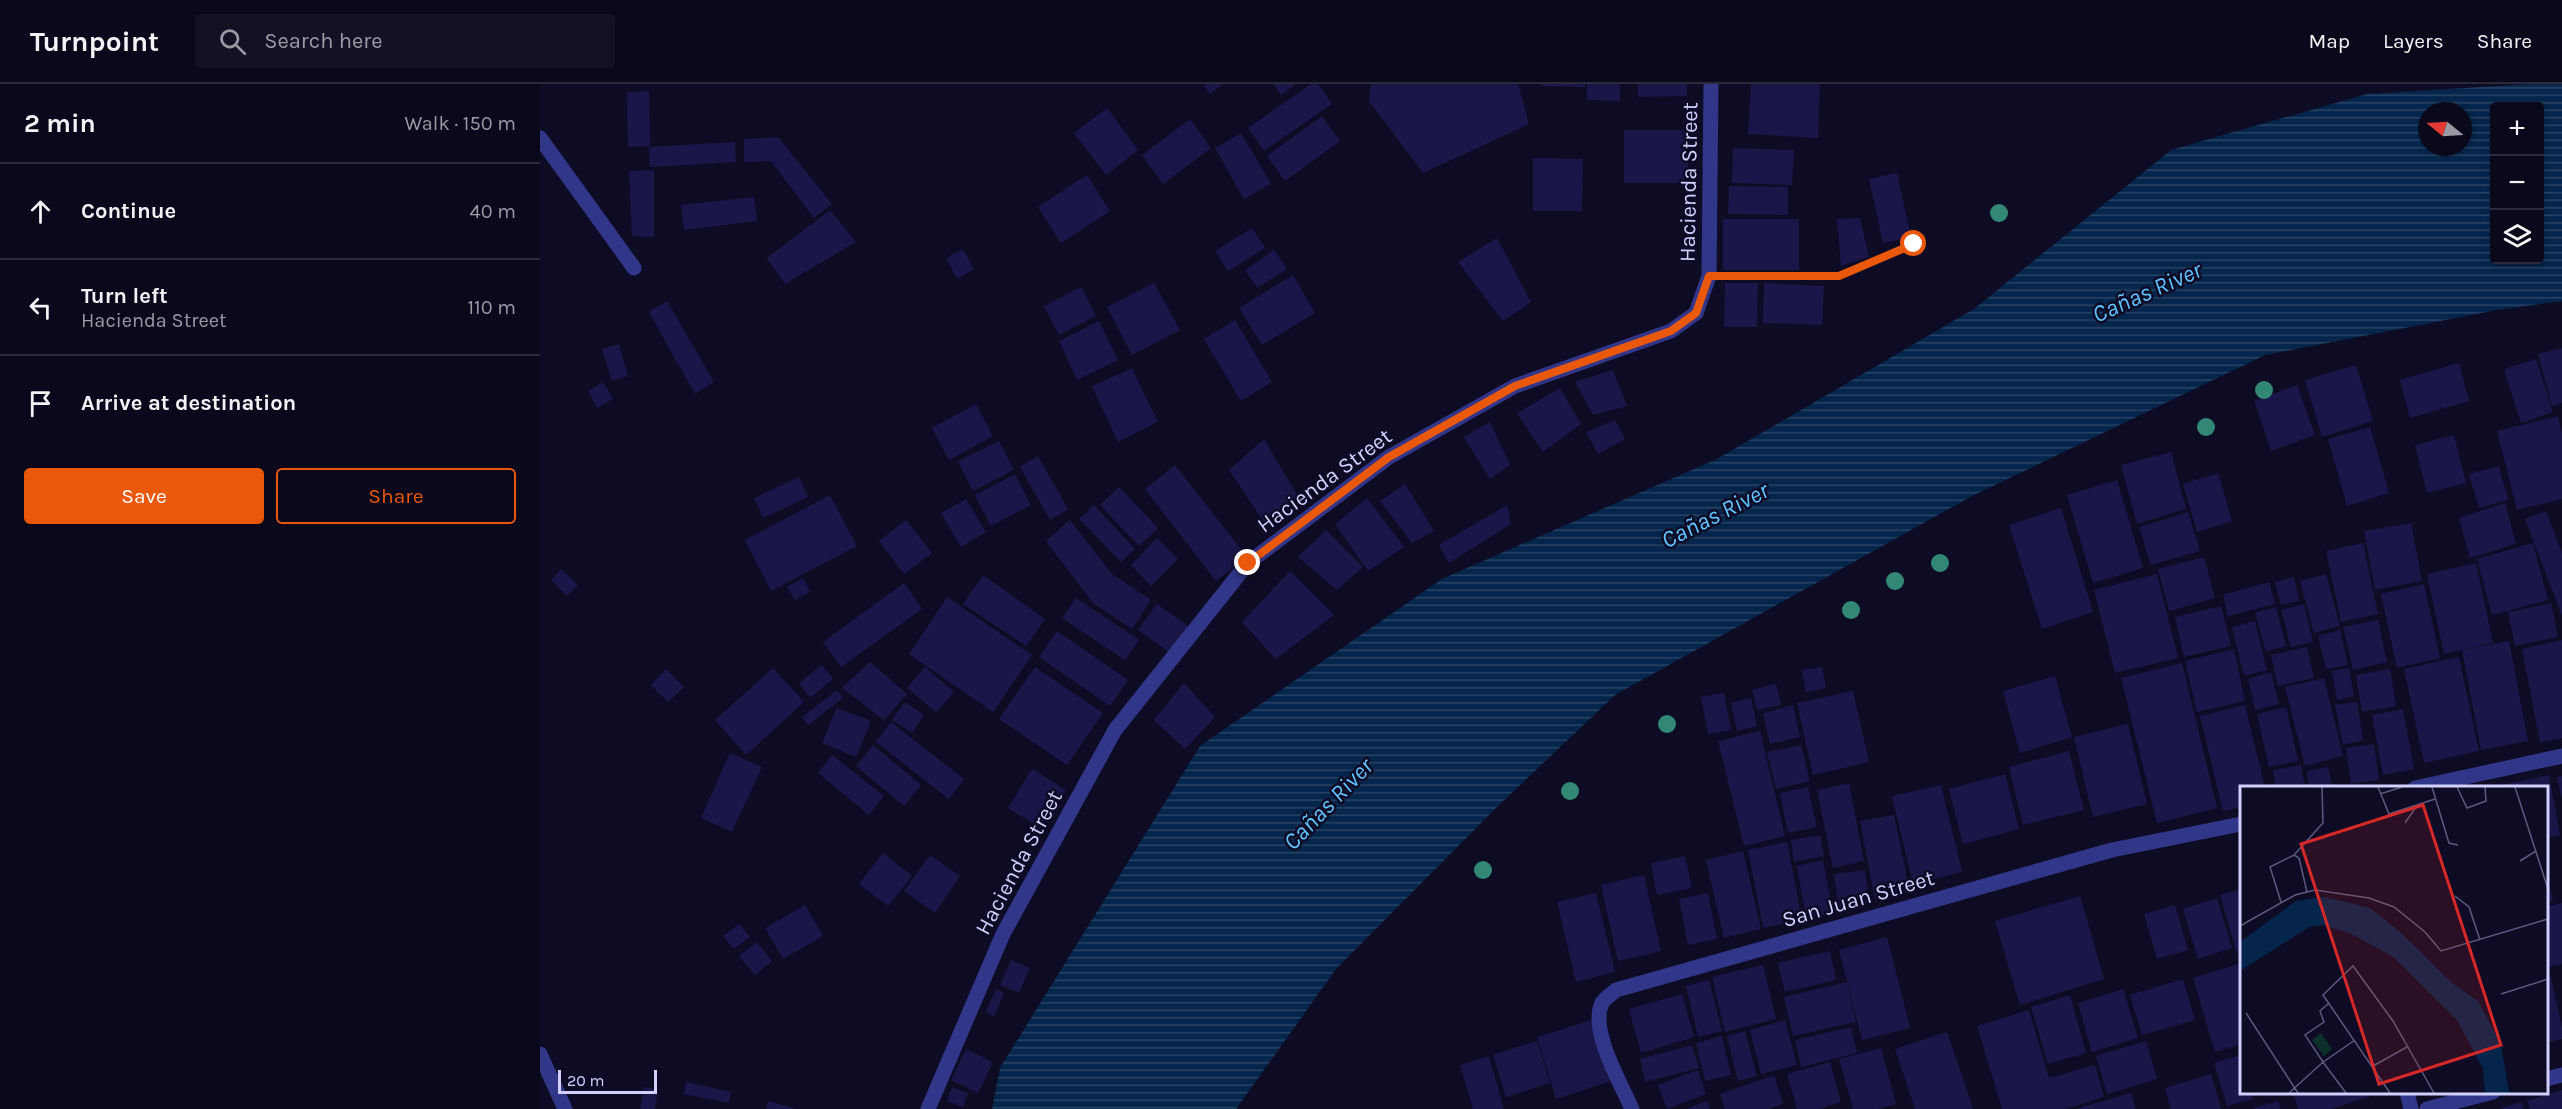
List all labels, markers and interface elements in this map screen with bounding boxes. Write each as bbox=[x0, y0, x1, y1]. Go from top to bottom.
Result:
search box bbox=[195, 14, 615, 68]
text: Turnpoint bbox=[30, 25, 159, 58]
icon: search bbox=[216, 25, 249, 58]
text: Search here bbox=[264, 28, 383, 54]
text: Map bbox=[2308, 29, 2350, 53]
text: Layers bbox=[2383, 29, 2444, 53]
text: Share bbox=[2477, 29, 2532, 53]
street label: Hacienda Street bbox=[1675, 102, 1703, 262]
north arrow bbox=[2418, 102, 2472, 156]
map controls bbox=[2490, 102, 2544, 264]
button: + bbox=[2490, 102, 2544, 156]
text: 2 min bbox=[24, 108, 96, 139]
text: Walk · 150 m bbox=[405, 112, 516, 135]
button: − bbox=[2490, 156, 2544, 210]
icon: ahead bbox=[24, 195, 57, 228]
text: Continue bbox=[81, 198, 176, 224]
text: 40 m bbox=[470, 200, 516, 223]
button: layers bbox=[2490, 210, 2544, 264]
route start bbox=[1900, 230, 1926, 256]
water label: Cañas River bbox=[2088, 255, 2207, 329]
text: Turn left bbox=[81, 283, 168, 309]
icon: left bbox=[24, 291, 57, 324]
text: 110 m bbox=[467, 296, 516, 319]
text: Hacienda Street bbox=[81, 309, 227, 332]
icon: arrive bbox=[24, 387, 57, 420]
text: Arrive at destination bbox=[81, 390, 296, 416]
street label: Hacienda Street bbox=[1252, 423, 1397, 538]
button: Save bbox=[24, 468, 264, 524]
button: Share bbox=[276, 468, 516, 524]
water label: Cañas River bbox=[1657, 476, 1774, 554]
route end bbox=[1234, 549, 1260, 575]
water label: Cañas River bbox=[1277, 752, 1379, 856]
street label: Hacienda Street bbox=[970, 786, 1068, 939]
inset map bbox=[2240, 786, 2547, 1094]
street label: San Juan Street bbox=[1779, 865, 1937, 933]
scale bar bbox=[558, 1067, 657, 1094]
text: 20 m bbox=[567, 1071, 605, 1090]

